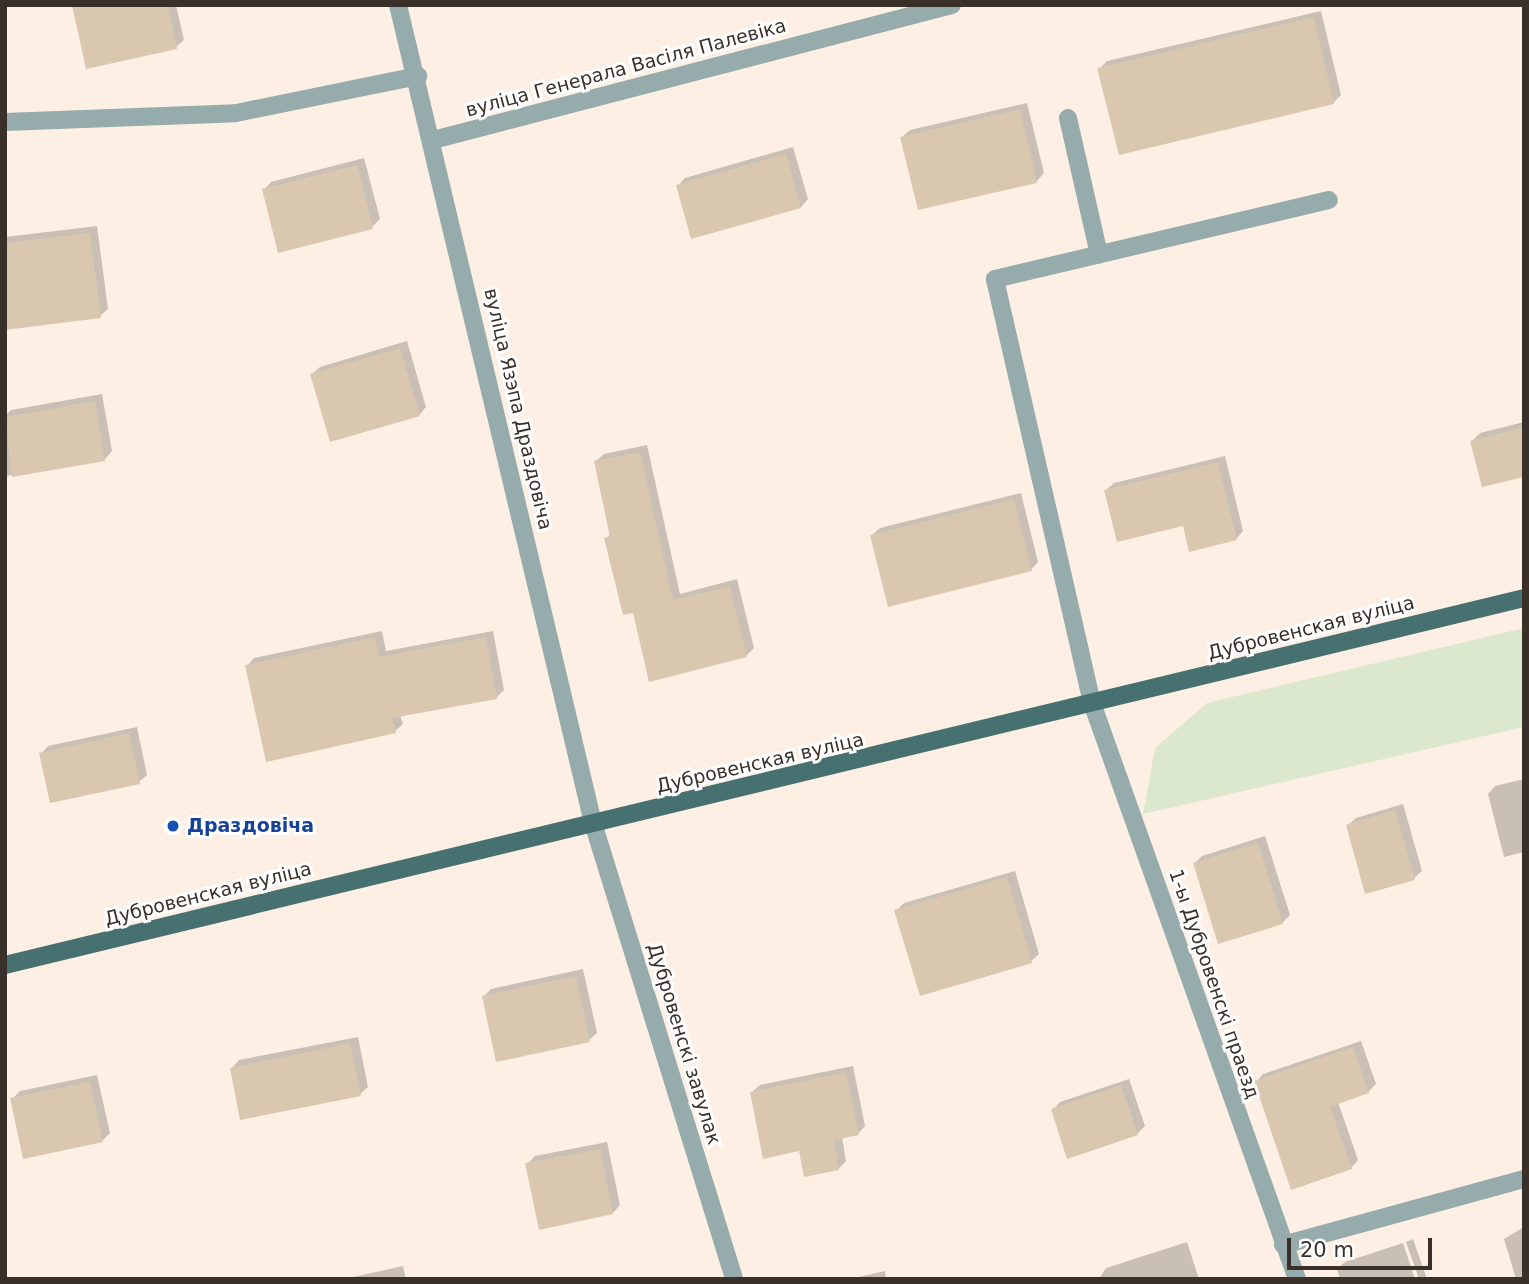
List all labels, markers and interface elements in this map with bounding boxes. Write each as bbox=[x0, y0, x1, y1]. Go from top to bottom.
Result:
street label: вуліца Генерала Васіля Палевіка bbox=[463, 14, 789, 122]
street label: вуліца Язэпа Драздовіча bbox=[479, 286, 557, 532]
street label: Дубровенская вуліца bbox=[1205, 591, 1417, 665]
street label: Дубровенская вуліца bbox=[654, 728, 866, 798]
place label: Драздовіча bbox=[187, 815, 314, 837]
marker: Драздовіча bbox=[165, 818, 181, 834]
street label: Дубровенская вуліца bbox=[102, 857, 314, 931]
street label: 1-ы Дубровенскі праезд bbox=[1164, 866, 1264, 1102]
street label: Дубровенскі завулак bbox=[642, 940, 726, 1148]
scale bar bbox=[1291, 1224, 1436, 1268]
text: 20 m bbox=[1300, 1238, 1354, 1262]

